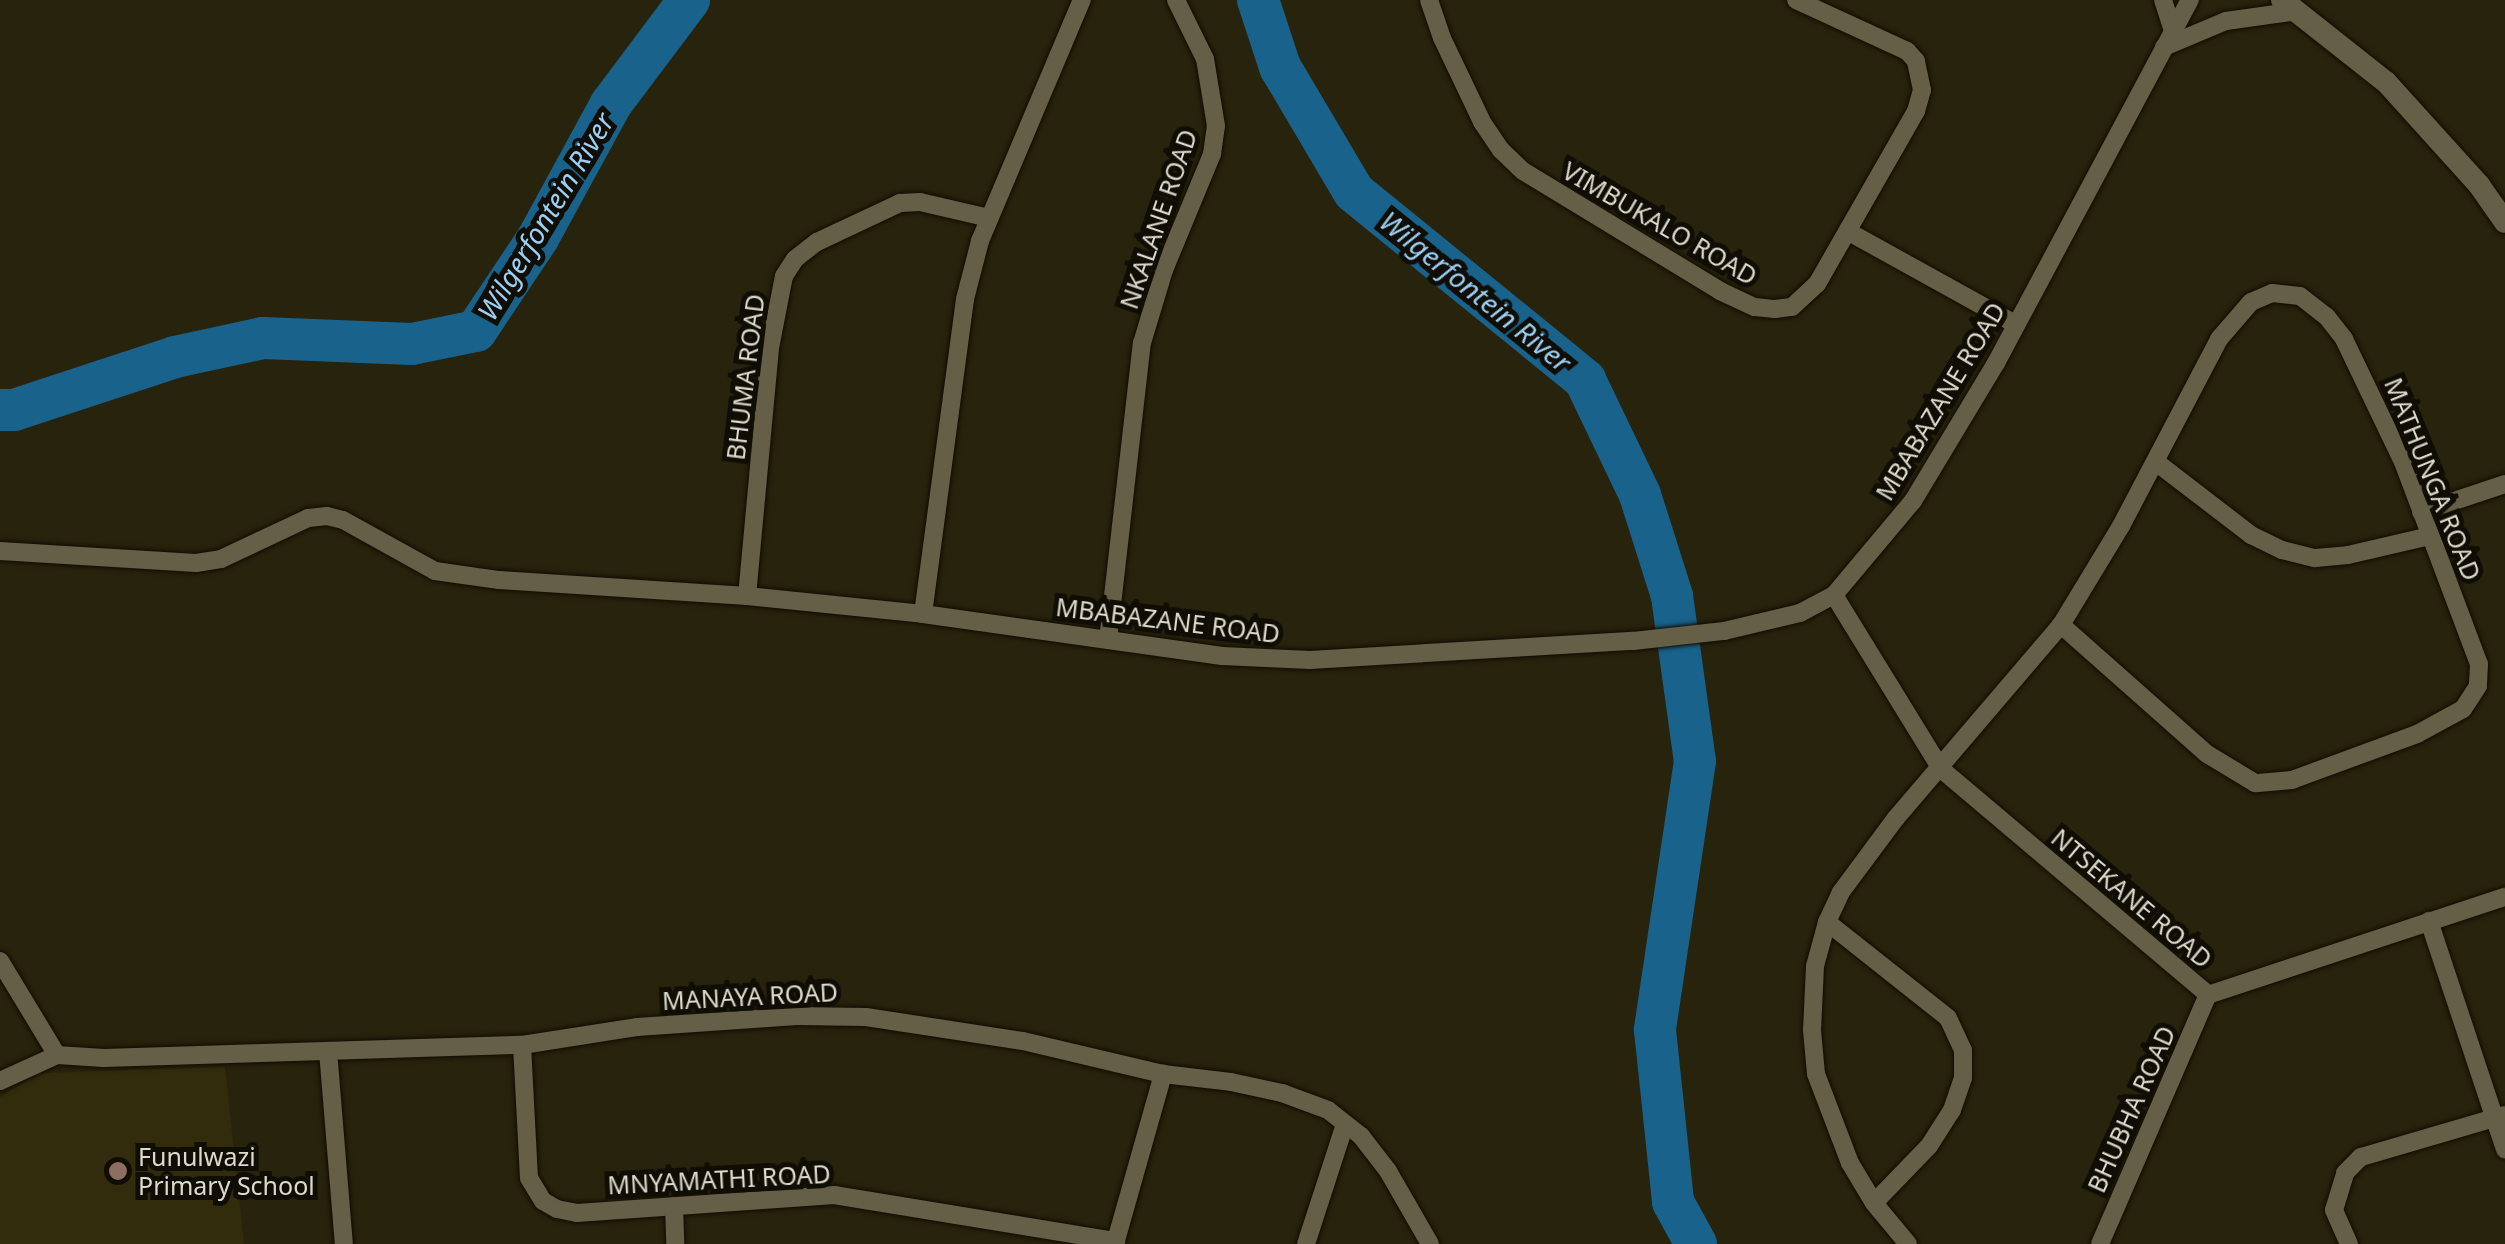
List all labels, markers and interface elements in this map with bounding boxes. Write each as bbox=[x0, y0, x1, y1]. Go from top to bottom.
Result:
water label: Wilgerfontein River bbox=[470, 106, 620, 326]
street label: NKALANE ROAD bbox=[1113, 125, 1203, 313]
street label: VIMBUKALO ROAD bbox=[1557, 155, 1763, 291]
water label: Wilgerfontein River bbox=[1374, 204, 1578, 378]
street label: BHUMA ROAD bbox=[720, 292, 770, 462]
street label: MBABAZANE ROAD bbox=[1869, 297, 2011, 505]
street label: MATHUNGA ROAD bbox=[2379, 373, 2487, 585]
street label: MBABAZANE ROAD bbox=[1054, 591, 1282, 649]
street label: NTSEKANE ROAD bbox=[2046, 822, 2218, 974]
street label: MANAYA ROAD bbox=[661, 976, 839, 1016]
street label: BHUBHA ROAD bbox=[2081, 1021, 2181, 1197]
place label: Funulwazi Primary School bbox=[138, 1142, 315, 1201]
street label: MNYAMATHI ROAD bbox=[607, 1158, 831, 1200]
marker: Funulwazi Primary School bbox=[107, 1160, 129, 1182]

